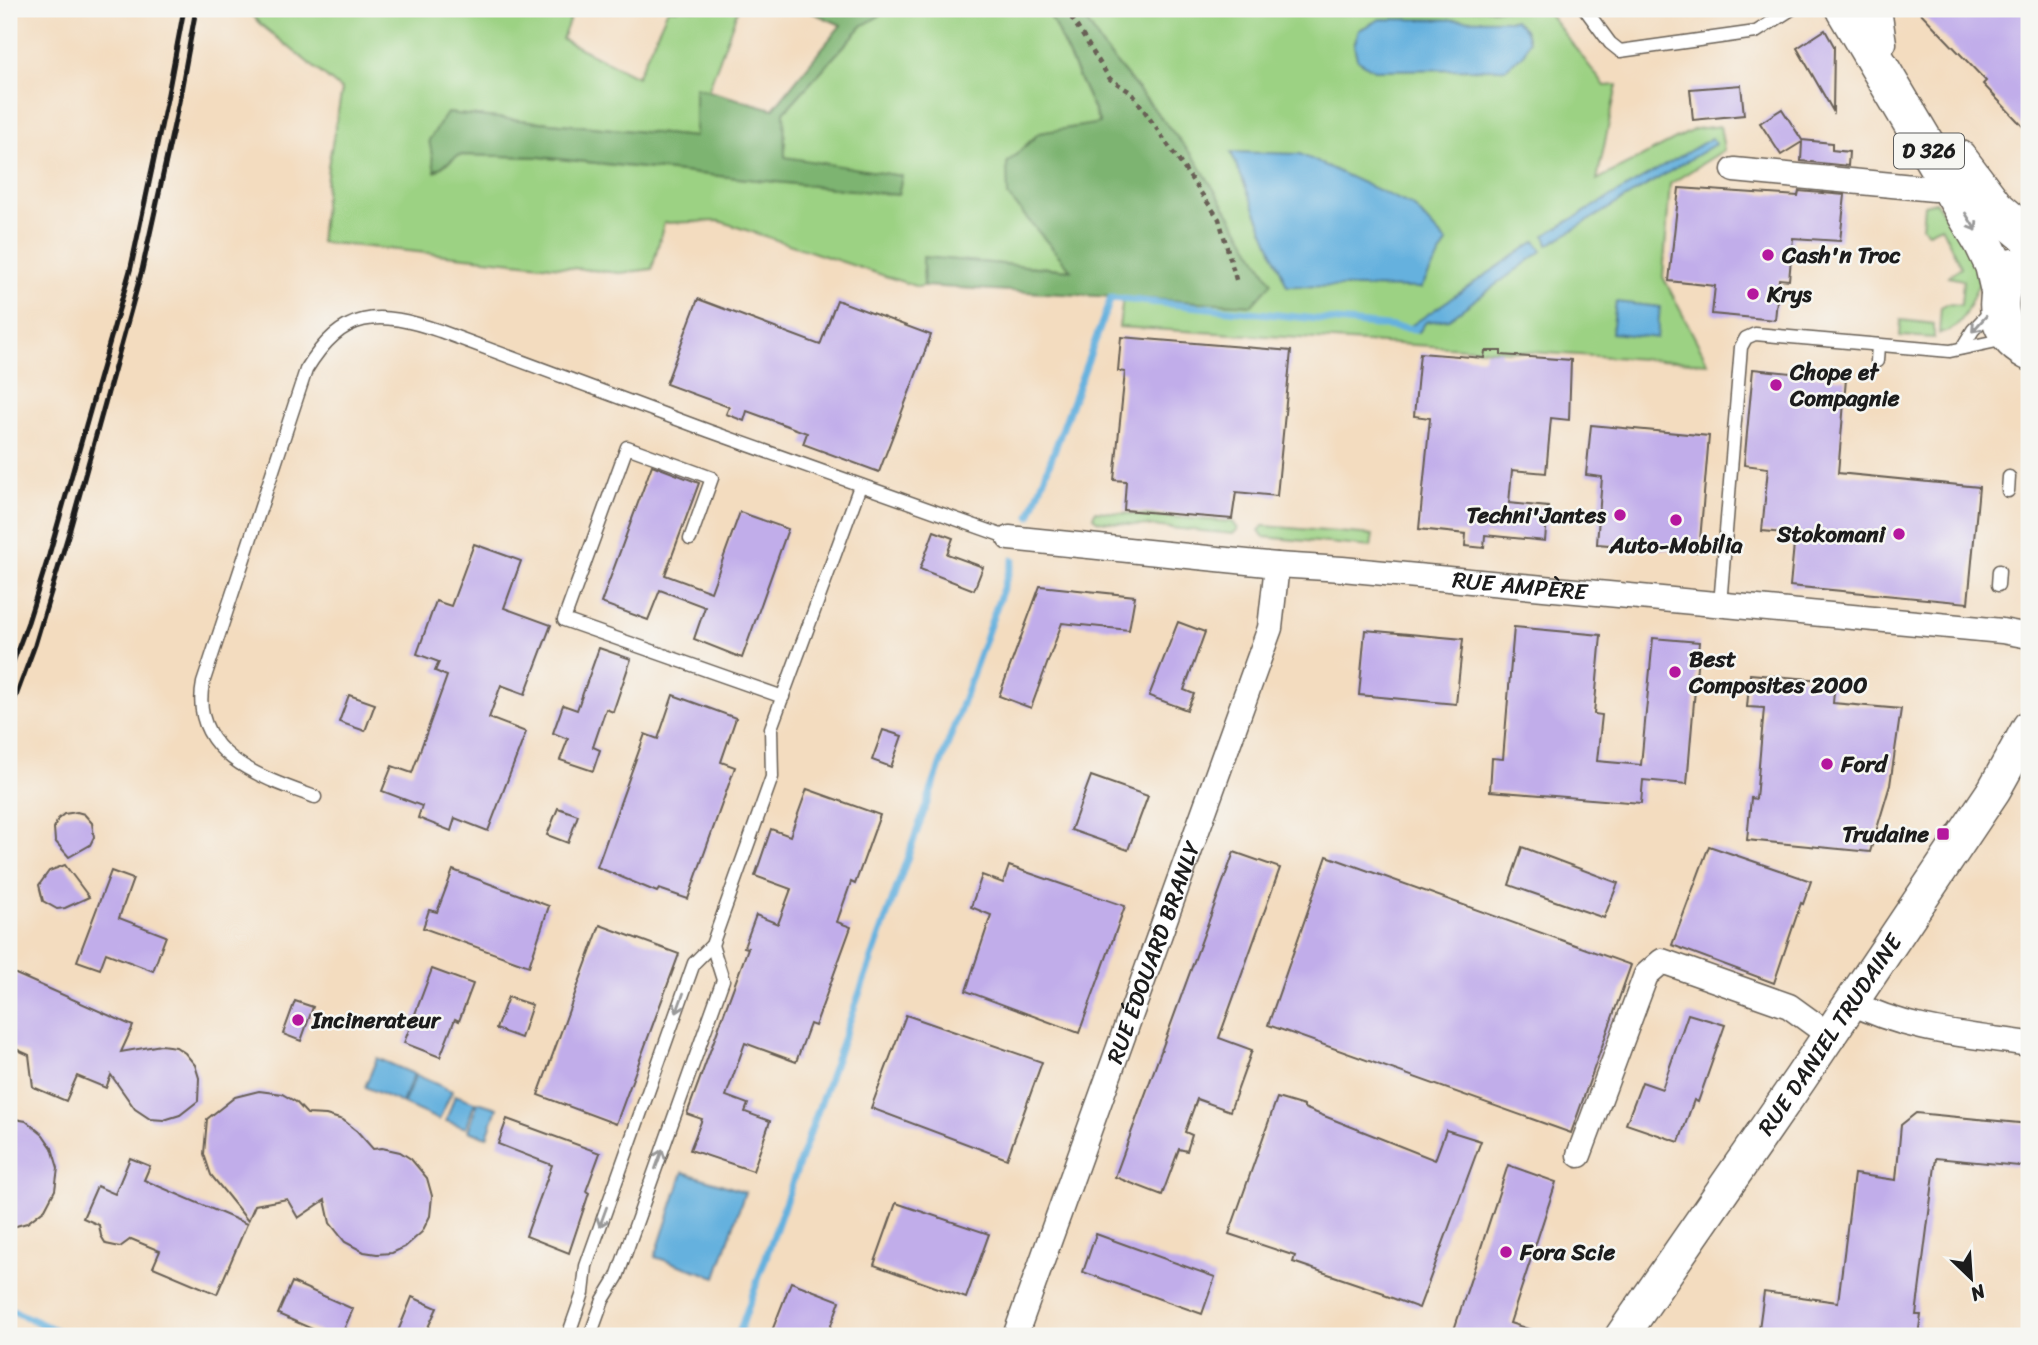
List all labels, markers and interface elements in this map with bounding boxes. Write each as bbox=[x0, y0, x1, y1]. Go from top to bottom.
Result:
road number: D 326 bbox=[1894, 134, 1964, 168]
one-way arrow bbox=[1963, 212, 1978, 231]
place label: Cash'n Troc bbox=[1781, 235, 1901, 276]
marker: Cash'n Troc bbox=[1760, 247, 1776, 263]
place label: Krys bbox=[1766, 274, 1812, 315]
marker: Krys bbox=[1745, 286, 1761, 302]
one-way arrow bbox=[1970, 315, 1987, 332]
place label: Chope et Compagnie bbox=[1789, 352, 1900, 419]
marker: Chope et Compagnie bbox=[1768, 377, 1784, 393]
place label: Techni'Jantes bbox=[1466, 495, 1607, 536]
marker: Techni'Jantes bbox=[1612, 507, 1628, 523]
marker: Auto-Mobilia bbox=[1668, 512, 1684, 528]
place label: Stokomani bbox=[1776, 514, 1887, 555]
place label: Auto-Mobilia bbox=[1608, 525, 1743, 566]
marker: Stokomani bbox=[1891, 526, 1907, 542]
street label: RUE AMPÈRE bbox=[1450, 559, 1590, 613]
place label: Best Composites 2000 bbox=[1688, 639, 1868, 706]
marker: Best Composites 2000 bbox=[1667, 664, 1683, 680]
place label: Ford bbox=[1840, 744, 1889, 785]
marker: Ford bbox=[1819, 756, 1835, 772]
place label: Trudaine bbox=[1842, 814, 1929, 855]
marker: Trudaine bbox=[1935, 826, 1951, 842]
street label: RUE ÉDOUARD BRANLY bbox=[1095, 835, 1213, 1070]
street label: RUE DANIEL TRUDAINE bbox=[1747, 924, 1914, 1144]
one-way arrow bbox=[673, 992, 685, 1014]
place label: Incinerateur bbox=[311, 1000, 442, 1041]
marker: Incinerateur bbox=[290, 1012, 306, 1028]
one-way arrow bbox=[654, 1149, 667, 1171]
one-way arrow bbox=[596, 1206, 609, 1228]
place label: Fora Scie bbox=[1519, 1232, 1615, 1273]
marker: Fora Scie bbox=[1498, 1244, 1514, 1260]
north arrow bbox=[1937, 1244, 2007, 1314]
text: N bbox=[1964, 1275, 1992, 1311]

